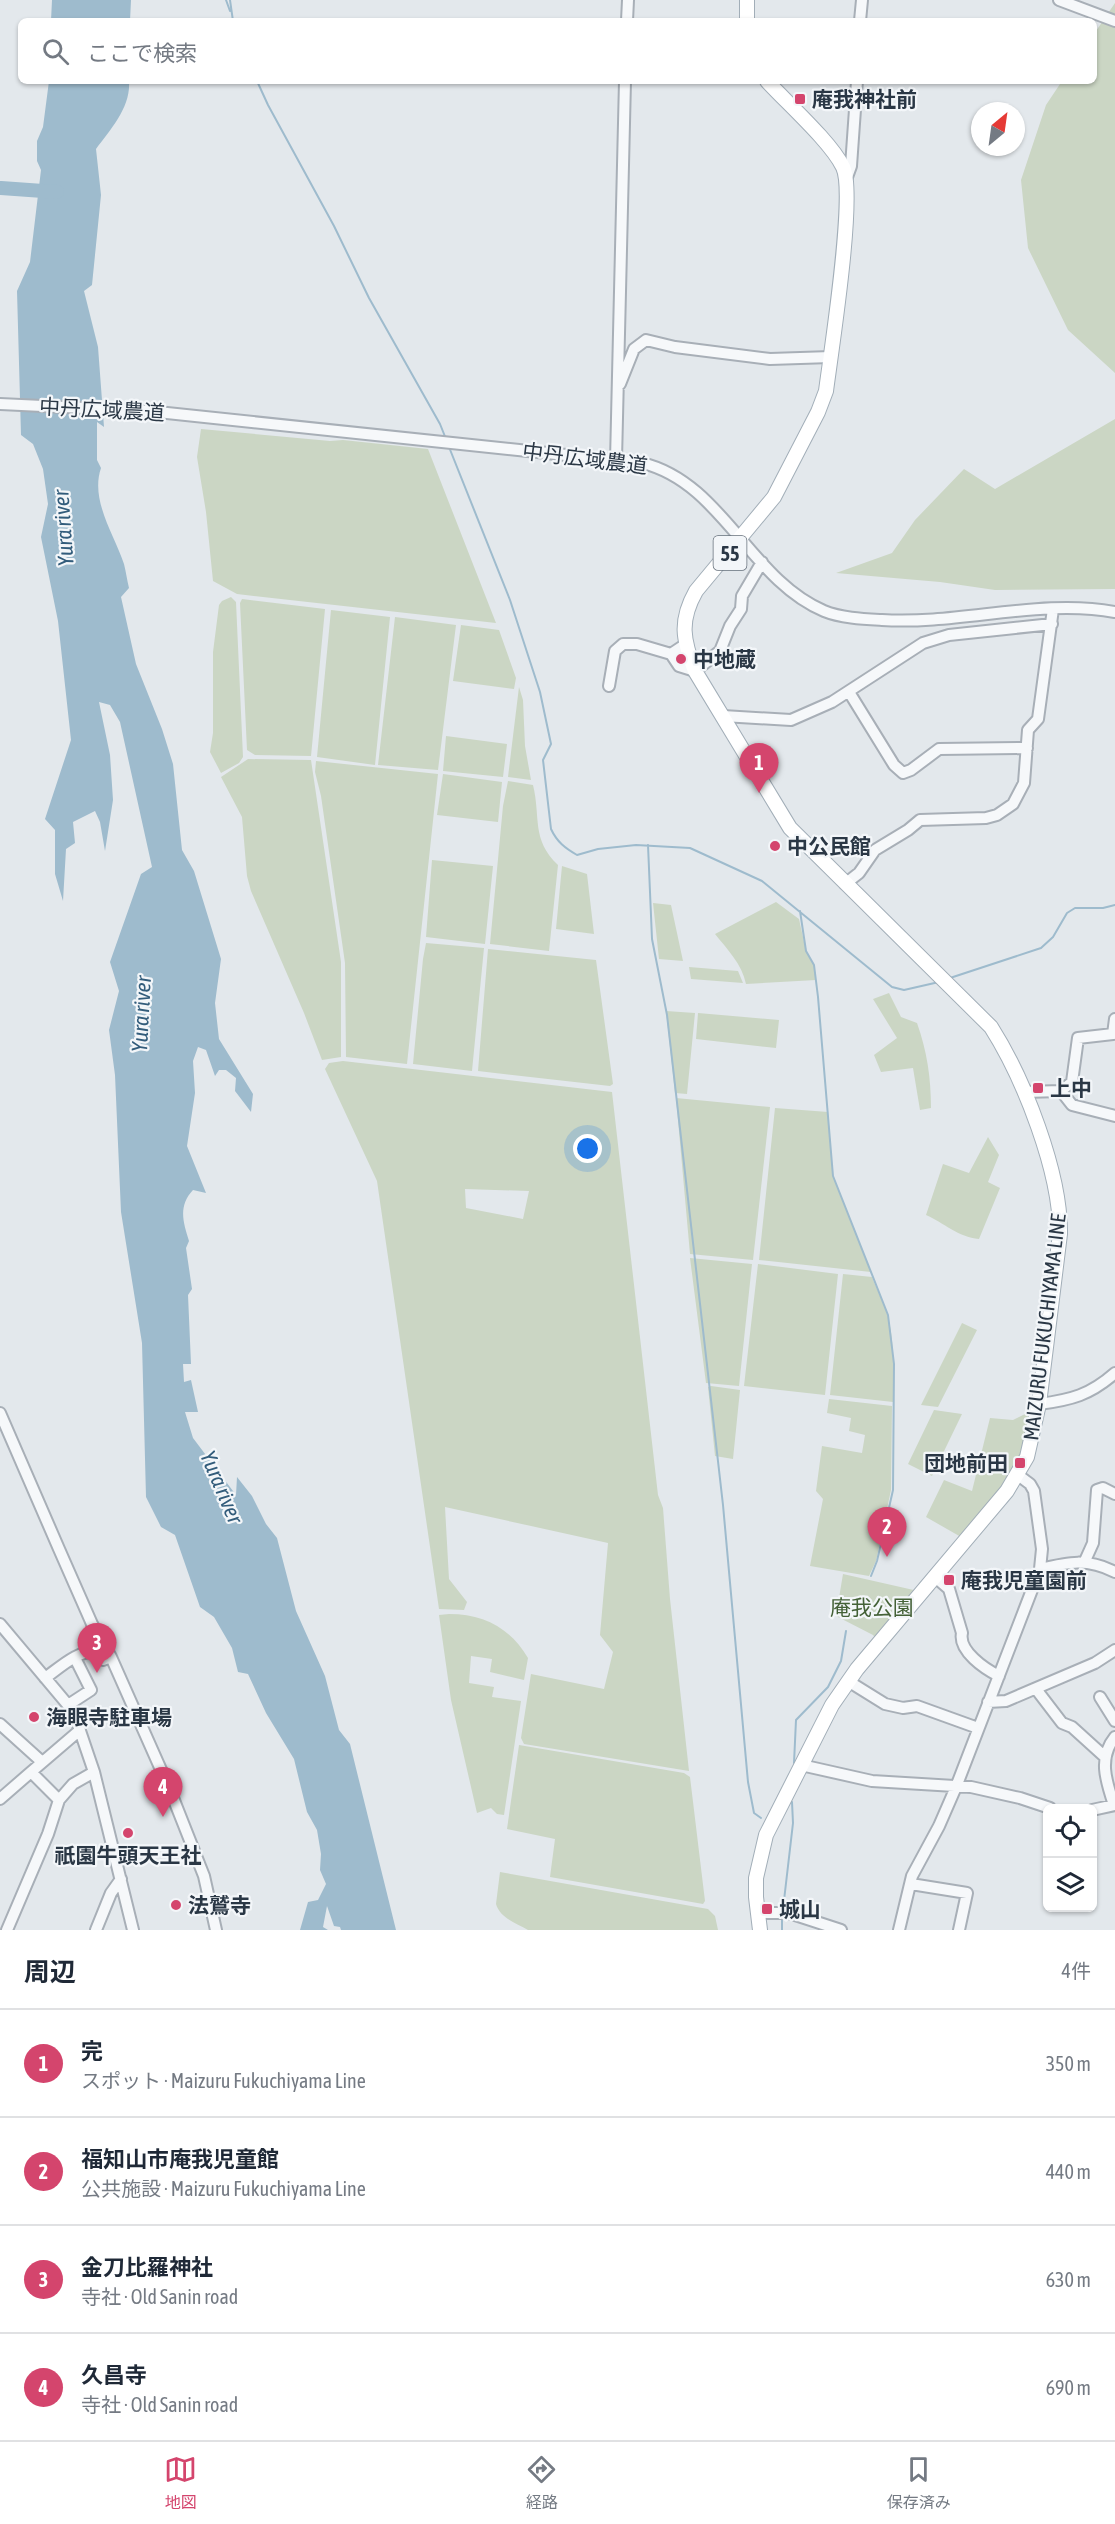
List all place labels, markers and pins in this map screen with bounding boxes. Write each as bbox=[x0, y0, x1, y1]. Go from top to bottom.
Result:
place label: 庵我神社前 bbox=[812, 87, 917, 111]
marker: 庵我神社前 bbox=[793, 92, 807, 106]
place label: 中地蔵 bbox=[693, 647, 756, 671]
marker: 中地蔵 bbox=[674, 652, 688, 666]
pin: 1 bbox=[740, 744, 778, 793]
place label: 中公民館 bbox=[787, 834, 871, 858]
marker: 中公民館 bbox=[768, 839, 782, 853]
place label: 上中 bbox=[1050, 1076, 1092, 1100]
marker: 上中 bbox=[1031, 1081, 1045, 1095]
place label: 団地前田 bbox=[924, 1451, 1008, 1475]
marker: 団地前田 bbox=[1013, 1456, 1027, 1470]
pin: 2 bbox=[868, 1508, 906, 1557]
place label: 庵我児童園前 bbox=[961, 1568, 1087, 1592]
marker: 庵我児童園前 bbox=[942, 1573, 956, 1587]
pin: 3 bbox=[78, 1624, 116, 1673]
place label: 海眼寺駐車場 bbox=[46, 1705, 172, 1729]
marker: 海眼寺駐車場 bbox=[27, 1710, 41, 1724]
pin: 4 bbox=[144, 1768, 182, 1817]
marker: 祇園牛頭天王社 bbox=[121, 1826, 135, 1840]
place label: 祇園牛頭天王社 bbox=[55, 1843, 202, 1867]
place label: 法鷲寺 bbox=[188, 1893, 251, 1917]
place label: 城山 bbox=[779, 1897, 821, 1921]
marker: 法鷲寺 bbox=[169, 1898, 183, 1912]
marker: 城山 bbox=[760, 1902, 774, 1916]

